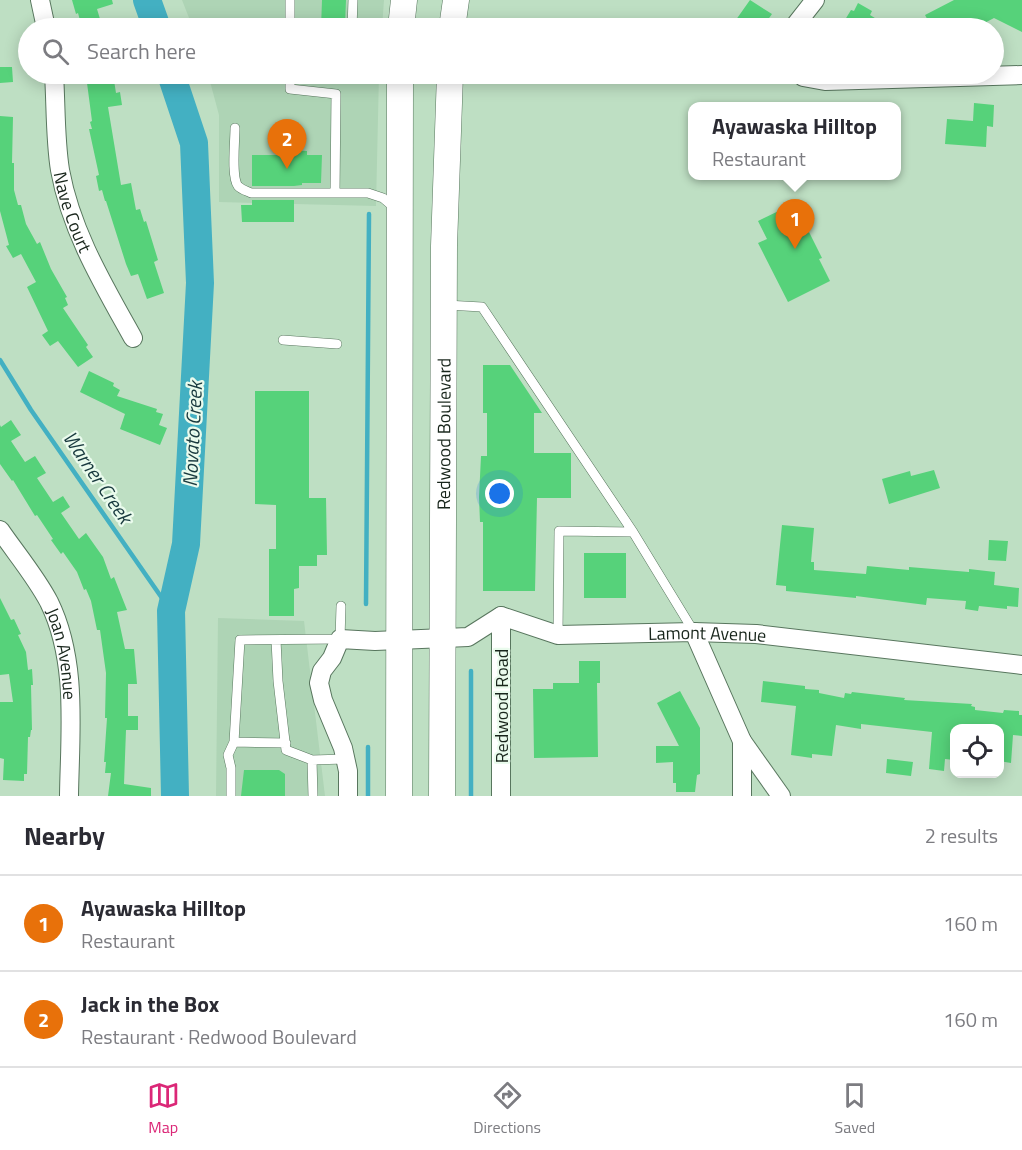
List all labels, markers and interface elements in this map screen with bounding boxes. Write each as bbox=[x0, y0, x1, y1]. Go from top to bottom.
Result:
search box bbox=[18, 18, 1004, 84]
text: Search here bbox=[87, 34, 196, 68]
icon: search bbox=[39, 35, 72, 68]
popup bbox=[688, 102, 901, 180]
text: Ayawaska Hilltop bbox=[712, 109, 877, 143]
pin: 2 bbox=[268, 120, 306, 169]
text: Restaurant bbox=[712, 143, 806, 174]
street label: Nave Court bbox=[47, 169, 99, 257]
pin: 1 bbox=[776, 200, 814, 249]
street label: Redwood Boulevard bbox=[430, 358, 457, 510]
water label: Novato Creek bbox=[174, 379, 210, 487]
water label: Warner Creek bbox=[56, 424, 142, 531]
your location bbox=[485, 479, 514, 508]
street label: Joan Avenue bbox=[40, 603, 84, 700]
street label: Lamont Avenue bbox=[648, 618, 768, 649]
street label: Redwood Road bbox=[488, 649, 515, 763]
map controls bbox=[950, 724, 1004, 778]
button: locate bbox=[950, 724, 1004, 778]
text: Nearby bbox=[24, 816, 105, 855]
text: 2 results bbox=[925, 820, 998, 851]
text: Ayawaska Hilltop bbox=[81, 891, 246, 925]
text: 1 bbox=[38, 908, 49, 939]
text: 160 m bbox=[943, 908, 998, 939]
text: Restaurant bbox=[81, 925, 175, 956]
text: Jack in the Box bbox=[81, 987, 219, 1021]
text: 2 bbox=[38, 1004, 49, 1035]
text: 160 m bbox=[943, 1004, 998, 1035]
text: Restaurant · Redwood Boulevard bbox=[81, 1021, 357, 1052]
tab: Map bbox=[147, 1079, 180, 1139]
tab: Directions bbox=[473, 1079, 541, 1139]
tab: Saved bbox=[835, 1079, 875, 1139]

